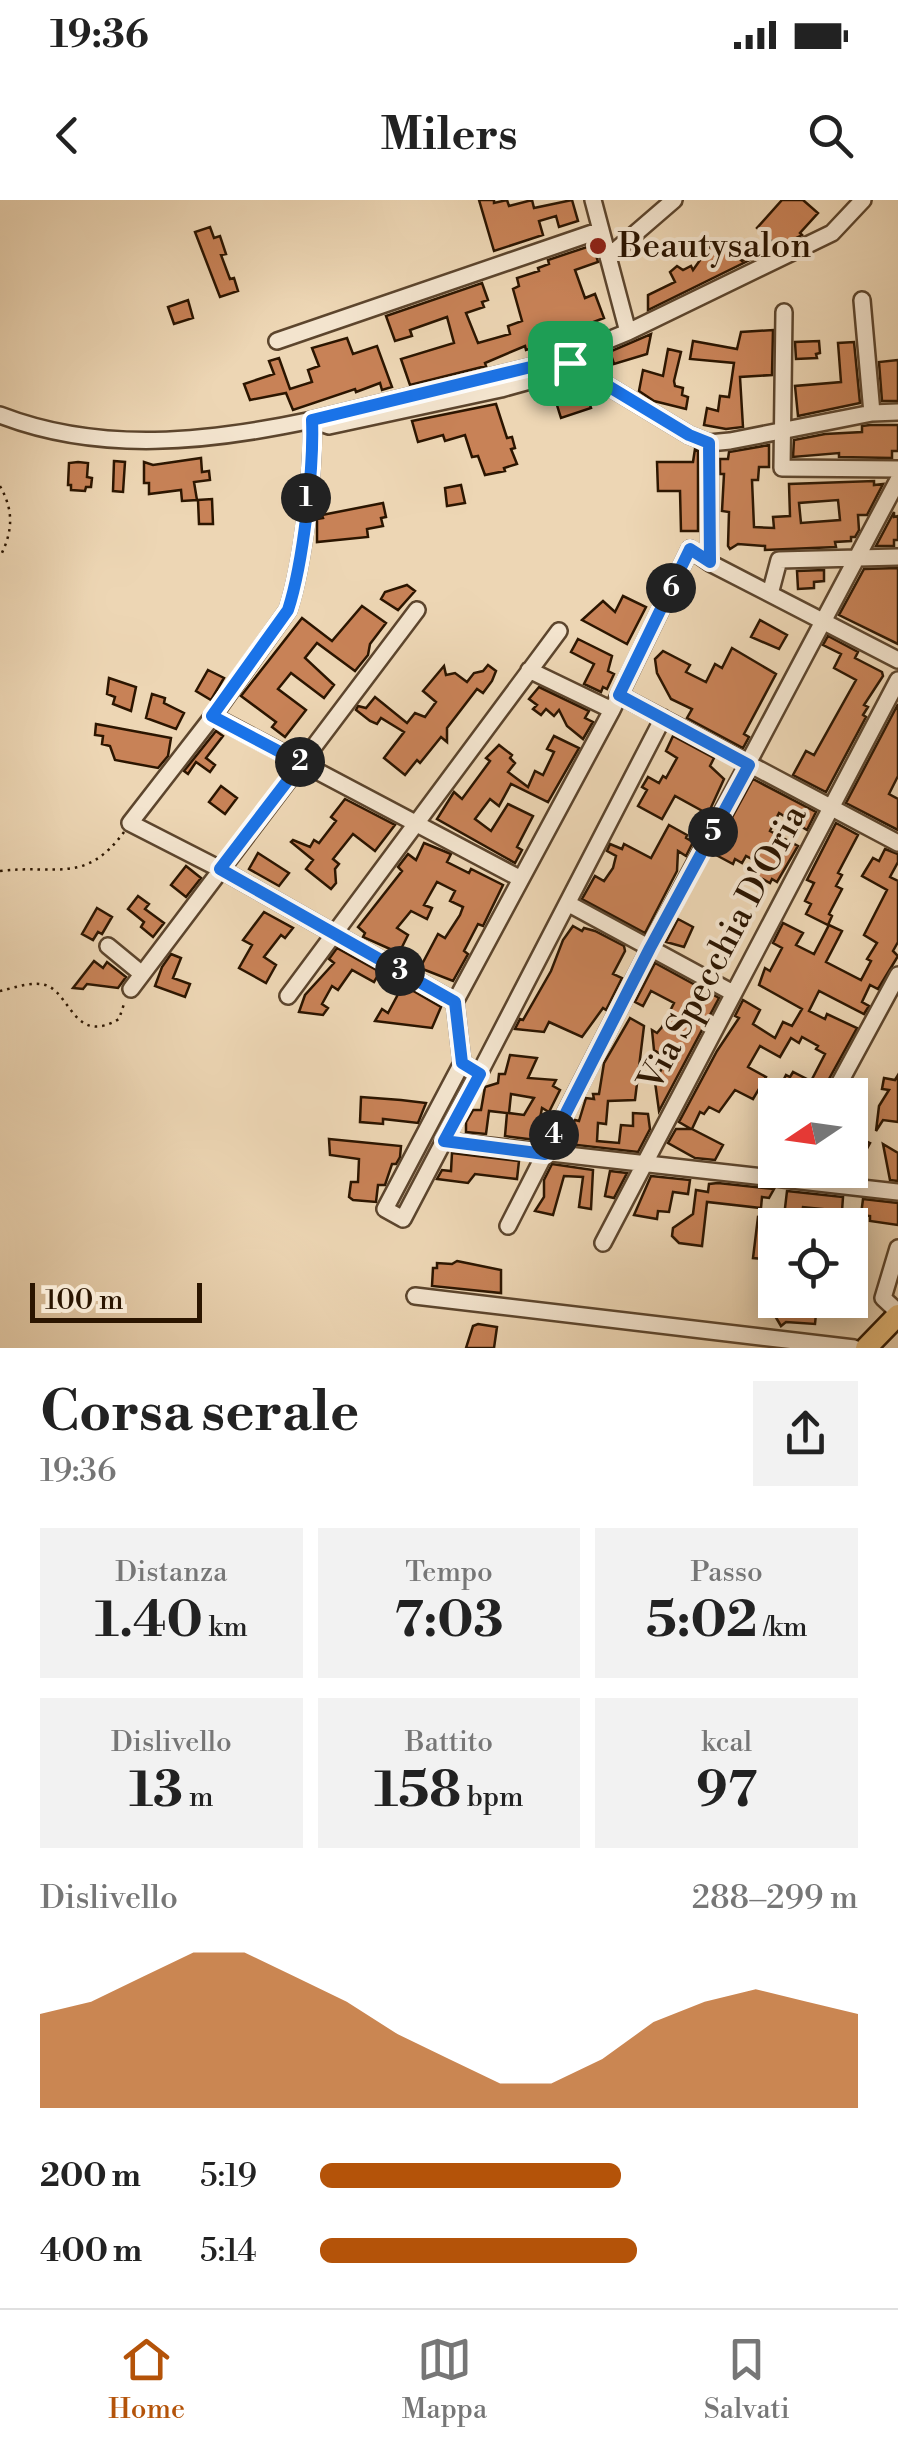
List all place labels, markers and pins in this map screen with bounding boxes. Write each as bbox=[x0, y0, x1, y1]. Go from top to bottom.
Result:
place label: Beautysalon bbox=[617, 225, 811, 268]
marker: Beautysalon bbox=[587, 235, 609, 257]
pin bbox=[528, 321, 613, 406]
pin: 1 bbox=[281, 473, 331, 523]
pin: 6 bbox=[646, 563, 696, 613]
pin: 2 bbox=[275, 737, 325, 787]
pin: 5 bbox=[688, 807, 738, 857]
pin: 3 bbox=[375, 946, 425, 996]
pin: 4 bbox=[529, 1110, 579, 1160]

